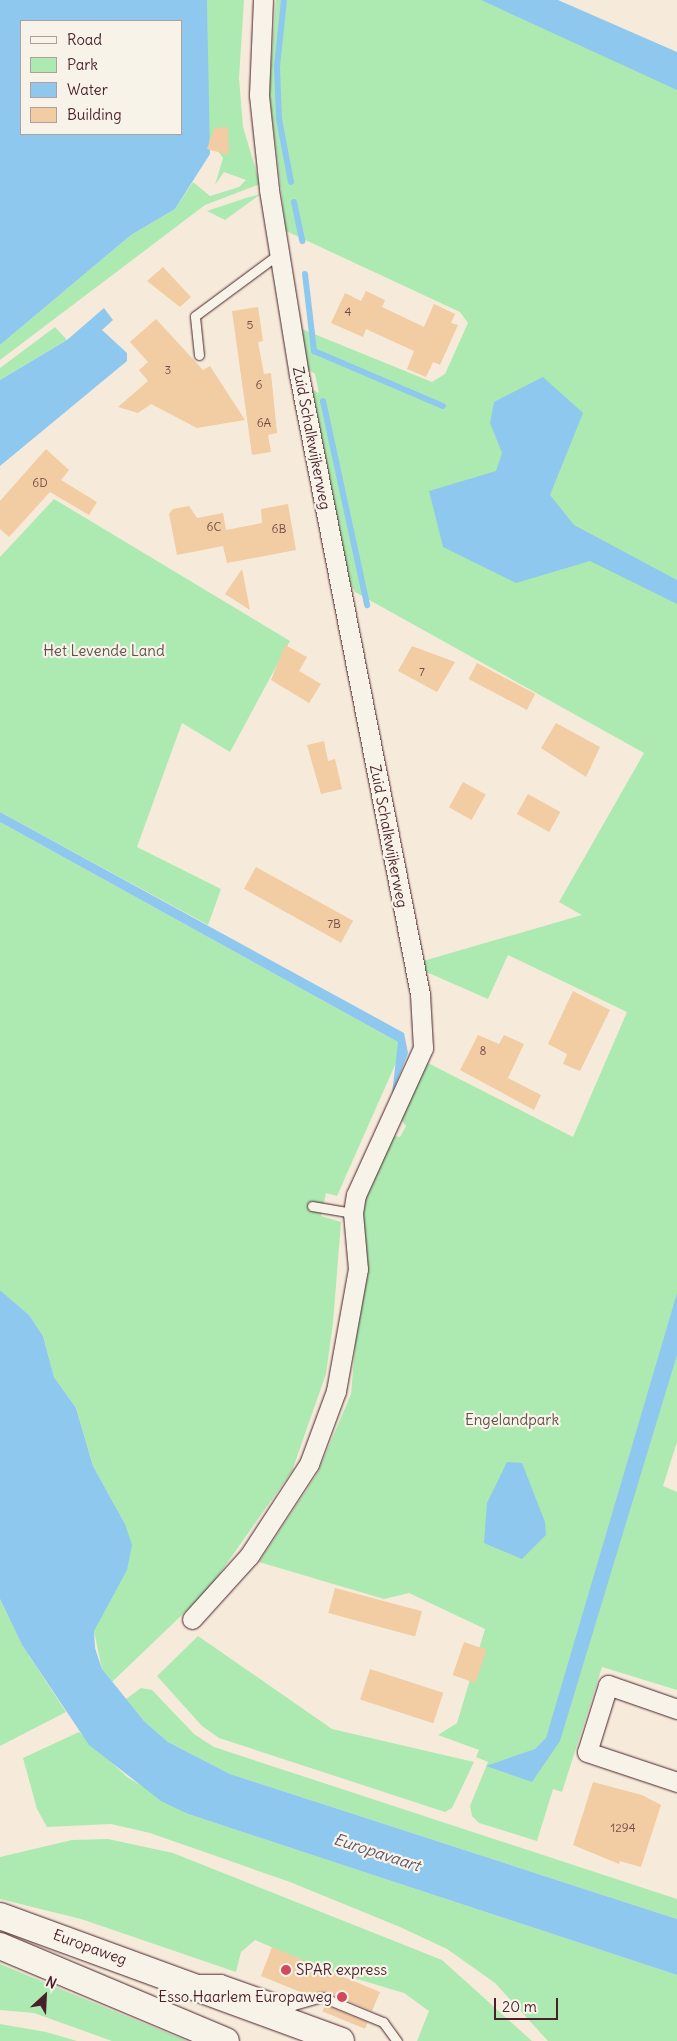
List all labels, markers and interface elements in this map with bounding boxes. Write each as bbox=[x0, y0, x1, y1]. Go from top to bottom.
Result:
legend bbox=[20, 20, 182, 135]
text: Road bbox=[67, 30, 102, 49]
text: Park bbox=[67, 55, 98, 74]
text: Water bbox=[67, 80, 108, 99]
text: Building bbox=[67, 105, 122, 124]
house number: 4 bbox=[345, 305, 351, 319]
house number: 5 bbox=[247, 318, 253, 332]
house number: 3 bbox=[165, 363, 171, 377]
street label: Zuid Schalkwijkerweg bbox=[289, 365, 335, 511]
house number: 6 bbox=[256, 378, 262, 392]
house number: 6A bbox=[257, 416, 271, 430]
house number: 6D bbox=[32, 476, 48, 490]
house number: 6C bbox=[207, 520, 221, 534]
house number: 6B bbox=[272, 522, 286, 536]
park label: Het Levende Land bbox=[43, 642, 165, 660]
house number: 7 bbox=[419, 665, 425, 679]
street label: Zuid Schalkwijkerweg bbox=[366, 763, 412, 909]
house number: 7B bbox=[327, 917, 341, 931]
house number: 8 bbox=[480, 1044, 486, 1058]
park label: Engelandpark bbox=[465, 1411, 559, 1429]
house number: 1294 bbox=[610, 1821, 636, 1835]
water label: Europavaart bbox=[331, 1829, 423, 1875]
street label: Europaweg bbox=[51, 1925, 129, 1969]
place label: SPAR express bbox=[296, 1961, 387, 1979]
marker: SPAR express bbox=[280, 1964, 292, 1976]
north arrow bbox=[20, 1971, 70, 2021]
text: N bbox=[43, 1972, 60, 1993]
place label: Esso Haarlem Europaweg bbox=[158, 1988, 332, 2006]
scale bar bbox=[497, 1988, 561, 2020]
marker: Esso Haarlem Europaweg bbox=[336, 1991, 348, 2003]
text: 20 m bbox=[502, 1997, 537, 2016]

